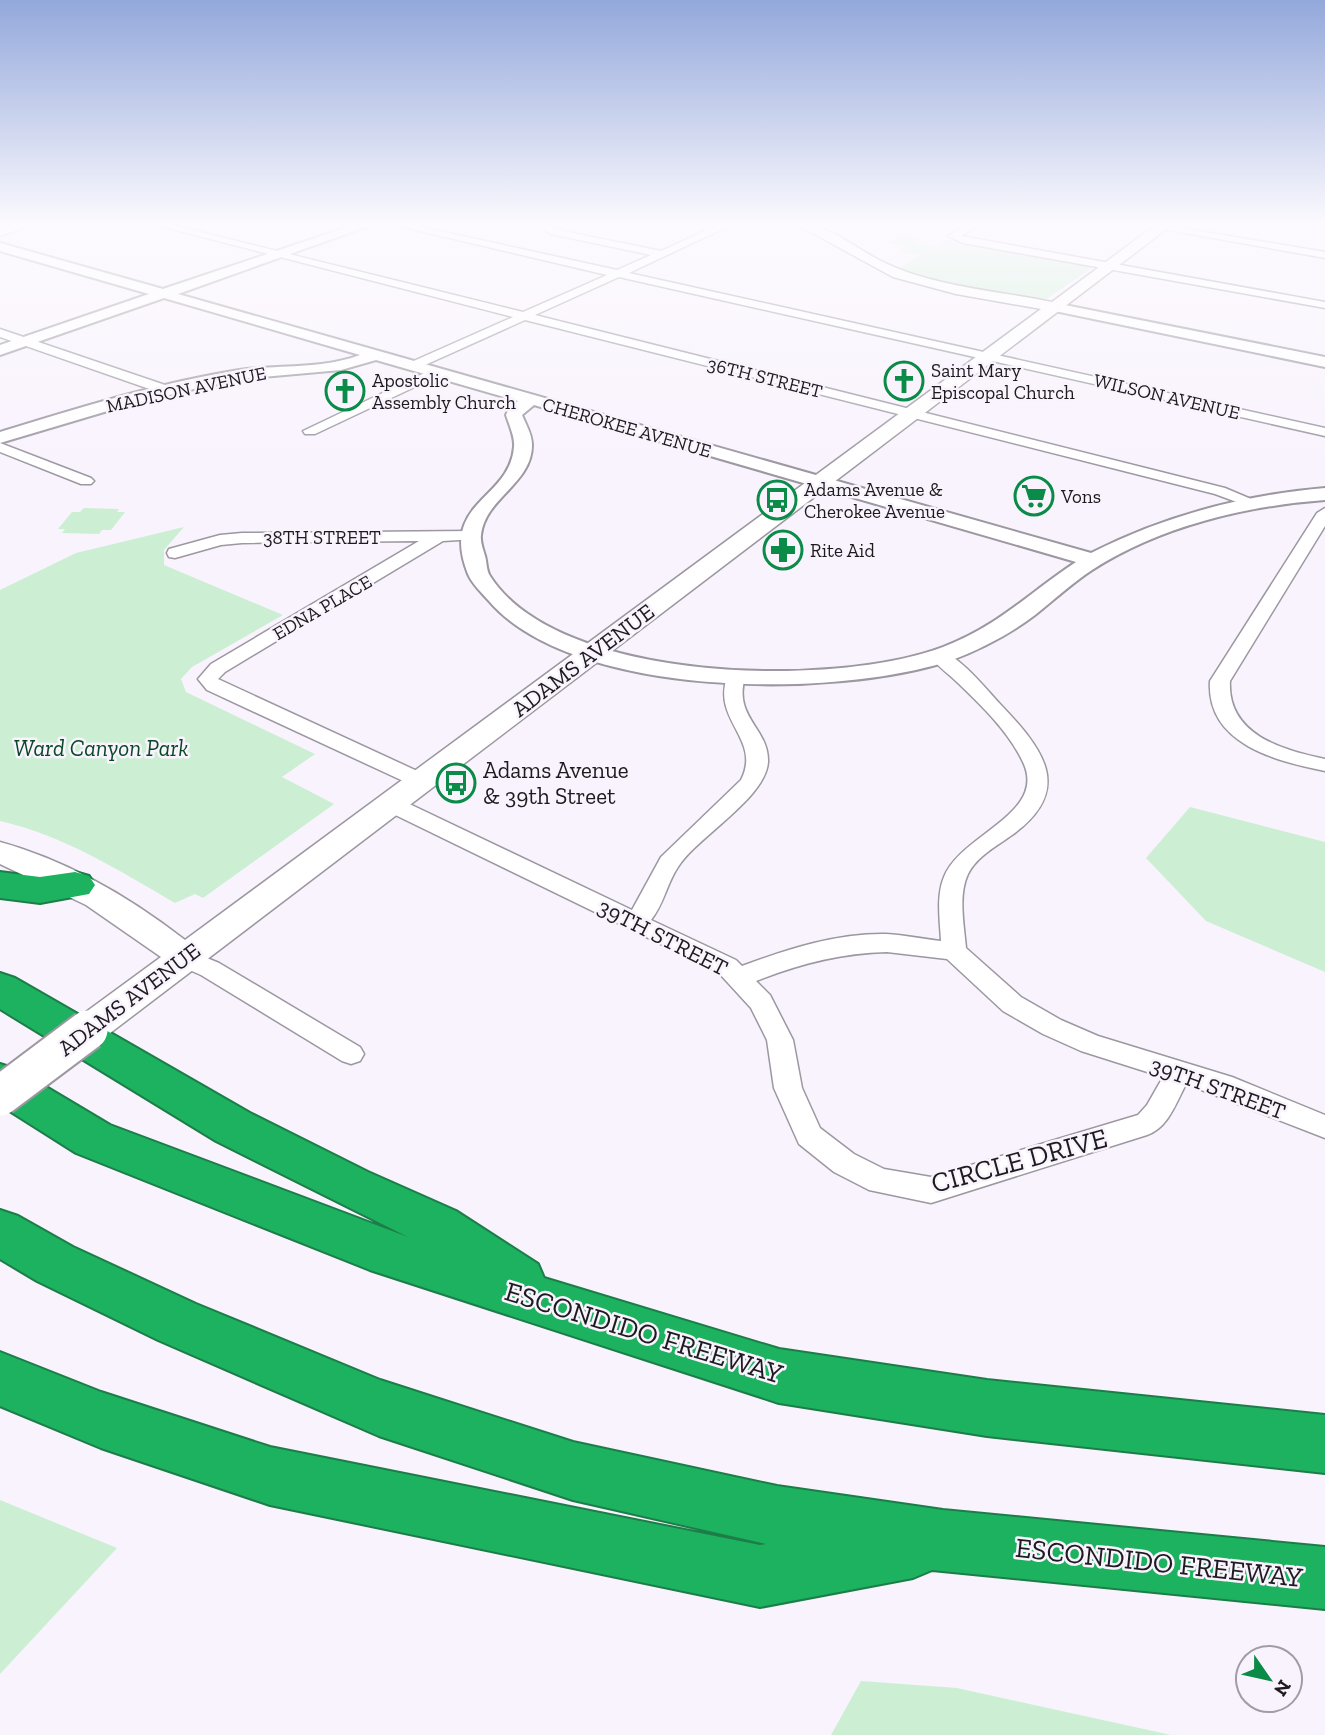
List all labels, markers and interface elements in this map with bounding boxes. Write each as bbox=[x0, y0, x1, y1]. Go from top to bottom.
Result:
street label: 36TH STREET bbox=[705, 352, 825, 403]
place label: Saint Mary Episcopal Church bbox=[931, 359, 1075, 404]
church icon: Saint Mary Episcopal Church bbox=[883, 360, 925, 402]
street label: MADISON AVENUE bbox=[104, 361, 268, 418]
place label: Apostolic Assembly Church bbox=[372, 369, 516, 414]
street label: WILSON AVENUE bbox=[1092, 369, 1242, 424]
church icon: Apostolic Assembly Church bbox=[324, 370, 366, 412]
street label: CHEROKEE AVENUE bbox=[540, 392, 714, 463]
supermarket icon: Vons bbox=[1013, 475, 1055, 517]
place label: Adams Avenue & Cherokee Avenue bbox=[804, 478, 945, 523]
bus stop icon: Adams Avenue & Cherokee Avenue bbox=[756, 479, 798, 521]
place label: Vons bbox=[1060, 485, 1101, 508]
street label: 38TH STREET bbox=[263, 526, 381, 549]
pharmacy icon: Rite Aid bbox=[762, 529, 804, 571]
place label: Rite Aid bbox=[810, 539, 875, 562]
street label: EDNA PLACE bbox=[269, 570, 376, 645]
street label: ADAMS AVENUE bbox=[506, 597, 660, 723]
park label: Ward Canyon Park bbox=[14, 734, 188, 762]
place label: Adams Avenue & 39th Street bbox=[483, 756, 629, 810]
bus stop icon: Adams Avenue & 39th Street bbox=[435, 762, 477, 804]
street label: 39TH STREET bbox=[593, 892, 733, 982]
street label: ADAMS AVENUE bbox=[52, 936, 206, 1062]
street label: 39TH STREET bbox=[1146, 1051, 1290, 1125]
street label: CIRCLE DRIVE bbox=[928, 1121, 1111, 1200]
street label: ESCONDIDO FREEWAY bbox=[501, 1275, 787, 1391]
street label: ESCONDIDO FREEWAY bbox=[1014, 1531, 1305, 1594]
north arrow bbox=[1234, 1644, 1304, 1714]
text: N bbox=[1269, 1676, 1296, 1701]

